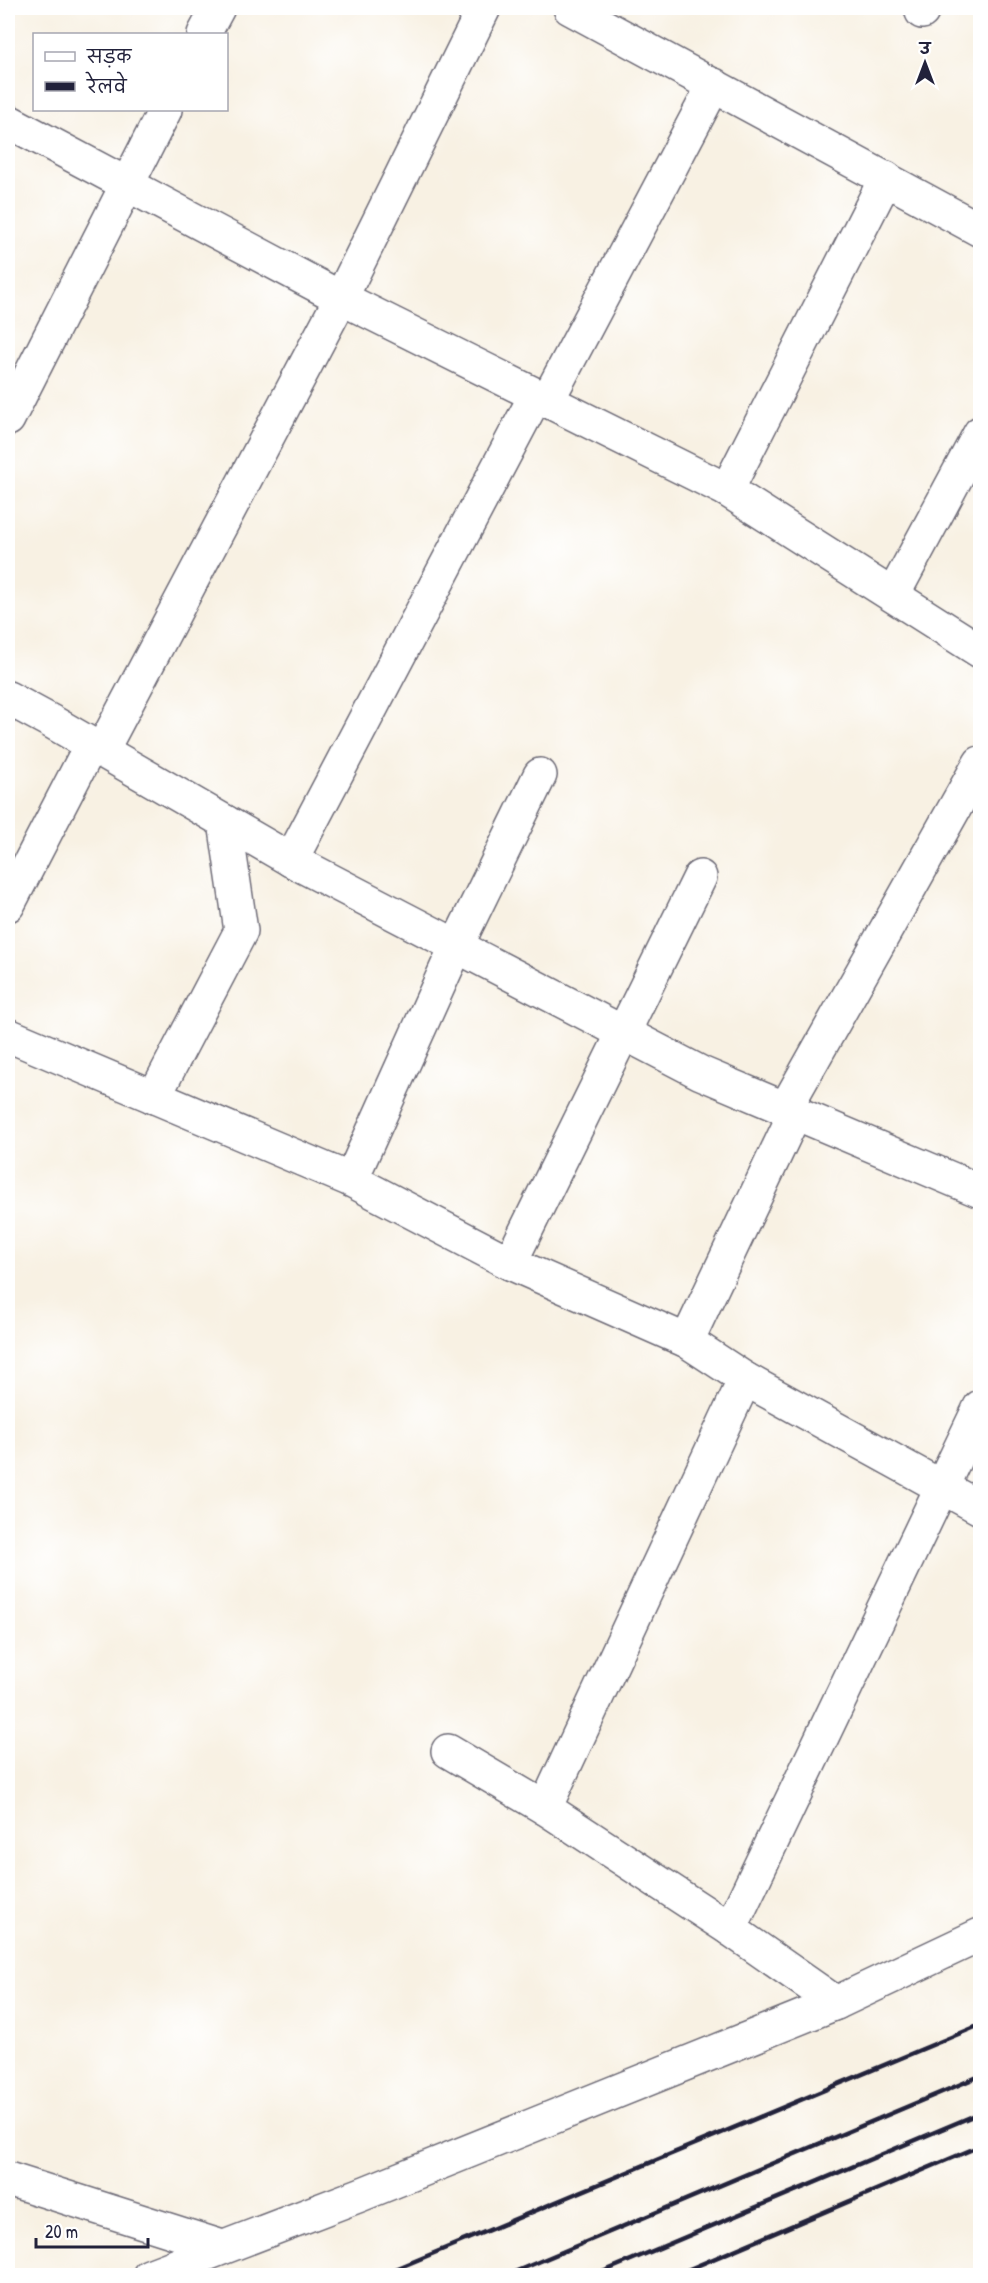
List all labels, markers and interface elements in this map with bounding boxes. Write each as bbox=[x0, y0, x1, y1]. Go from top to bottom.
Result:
legend bbox=[33, 33, 228, 111]
north arrow bbox=[895, 33, 955, 93]
text: उ bbox=[918, 37, 932, 59]
text: सड़क bbox=[86, 44, 132, 69]
text: रेलवे bbox=[85, 71, 128, 99]
scale bar bbox=[36, 2211, 148, 2249]
text: 20 m bbox=[45, 2219, 78, 2244]

